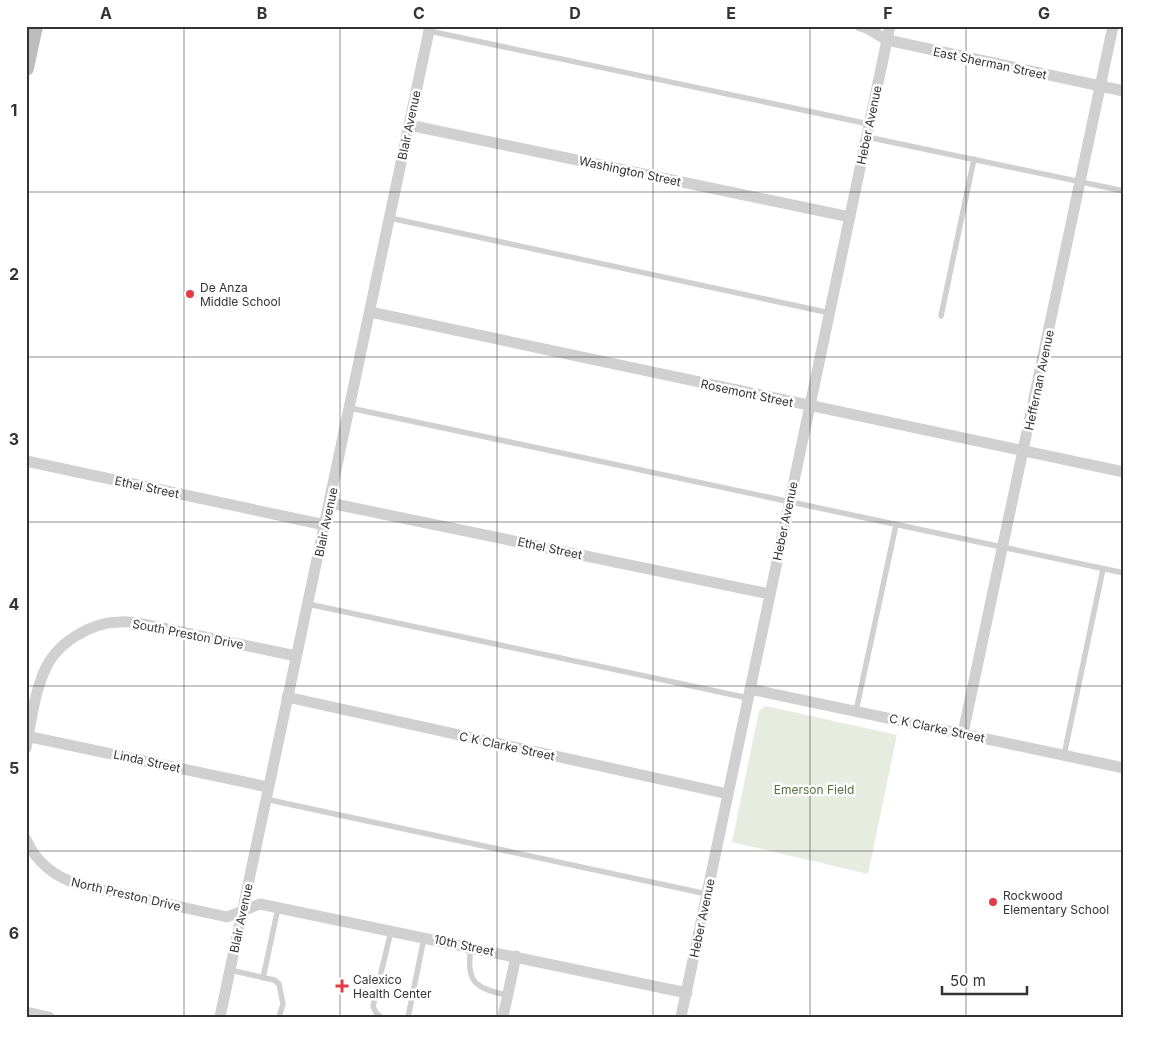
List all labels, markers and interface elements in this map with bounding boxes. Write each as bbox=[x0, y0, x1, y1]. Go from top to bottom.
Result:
text: A bbox=[100, 3, 112, 23]
text: B bbox=[257, 3, 267, 23]
text: C bbox=[413, 3, 425, 23]
text: D bbox=[569, 3, 581, 23]
text: E bbox=[726, 3, 736, 23]
text: F bbox=[883, 3, 893, 23]
text: G bbox=[1038, 3, 1050, 23]
street label: East Sherman Street bbox=[932, 44, 1048, 82]
street label: Heber Avenue bbox=[853, 84, 885, 166]
street label: Blair Avenue bbox=[394, 89, 424, 161]
text: 1 bbox=[11, 100, 17, 120]
street label: Washington Street bbox=[578, 153, 683, 189]
text: 2 bbox=[9, 264, 19, 284]
place label: De Anza Middle School bbox=[200, 280, 281, 309]
marker: De Anza Middle School bbox=[184, 288, 196, 300]
street label: Heffernan Avenue bbox=[1021, 328, 1057, 432]
street label: Rosemont Street bbox=[699, 376, 795, 410]
text: 3 bbox=[9, 429, 19, 449]
street label: Ethel Street bbox=[113, 473, 181, 501]
street label: Heber Avenue bbox=[769, 480, 801, 562]
street label: Blair Avenue bbox=[311, 486, 341, 558]
street label: Ethel Street bbox=[516, 534, 584, 562]
text: 4 bbox=[9, 594, 20, 614]
street label: South Preston Drive bbox=[131, 616, 245, 652]
street label: C K Clarke Street bbox=[888, 711, 986, 745]
street label: C K Clarke Street bbox=[458, 729, 556, 763]
street label: Linda Street bbox=[112, 747, 182, 775]
text: 5 bbox=[9, 758, 19, 778]
park label: Emerson Field bbox=[774, 782, 854, 797]
street label: North Preston Drive bbox=[70, 874, 182, 914]
street label: Heber Avenue bbox=[686, 877, 718, 959]
street label: Blair Avenue bbox=[226, 882, 256, 954]
place label: Rockwood Elementary School bbox=[1003, 888, 1109, 917]
marker: Rockwood Elementary School bbox=[987, 896, 999, 908]
text: 6 bbox=[9, 923, 19, 943]
street label: 10th Street bbox=[433, 931, 495, 959]
scale bar bbox=[942, 963, 1028, 995]
text: 50 m bbox=[950, 971, 986, 990]
place label: Calexico Health Center bbox=[353, 972, 432, 1001]
marker: Calexico Health Center bbox=[335, 979, 349, 993]

